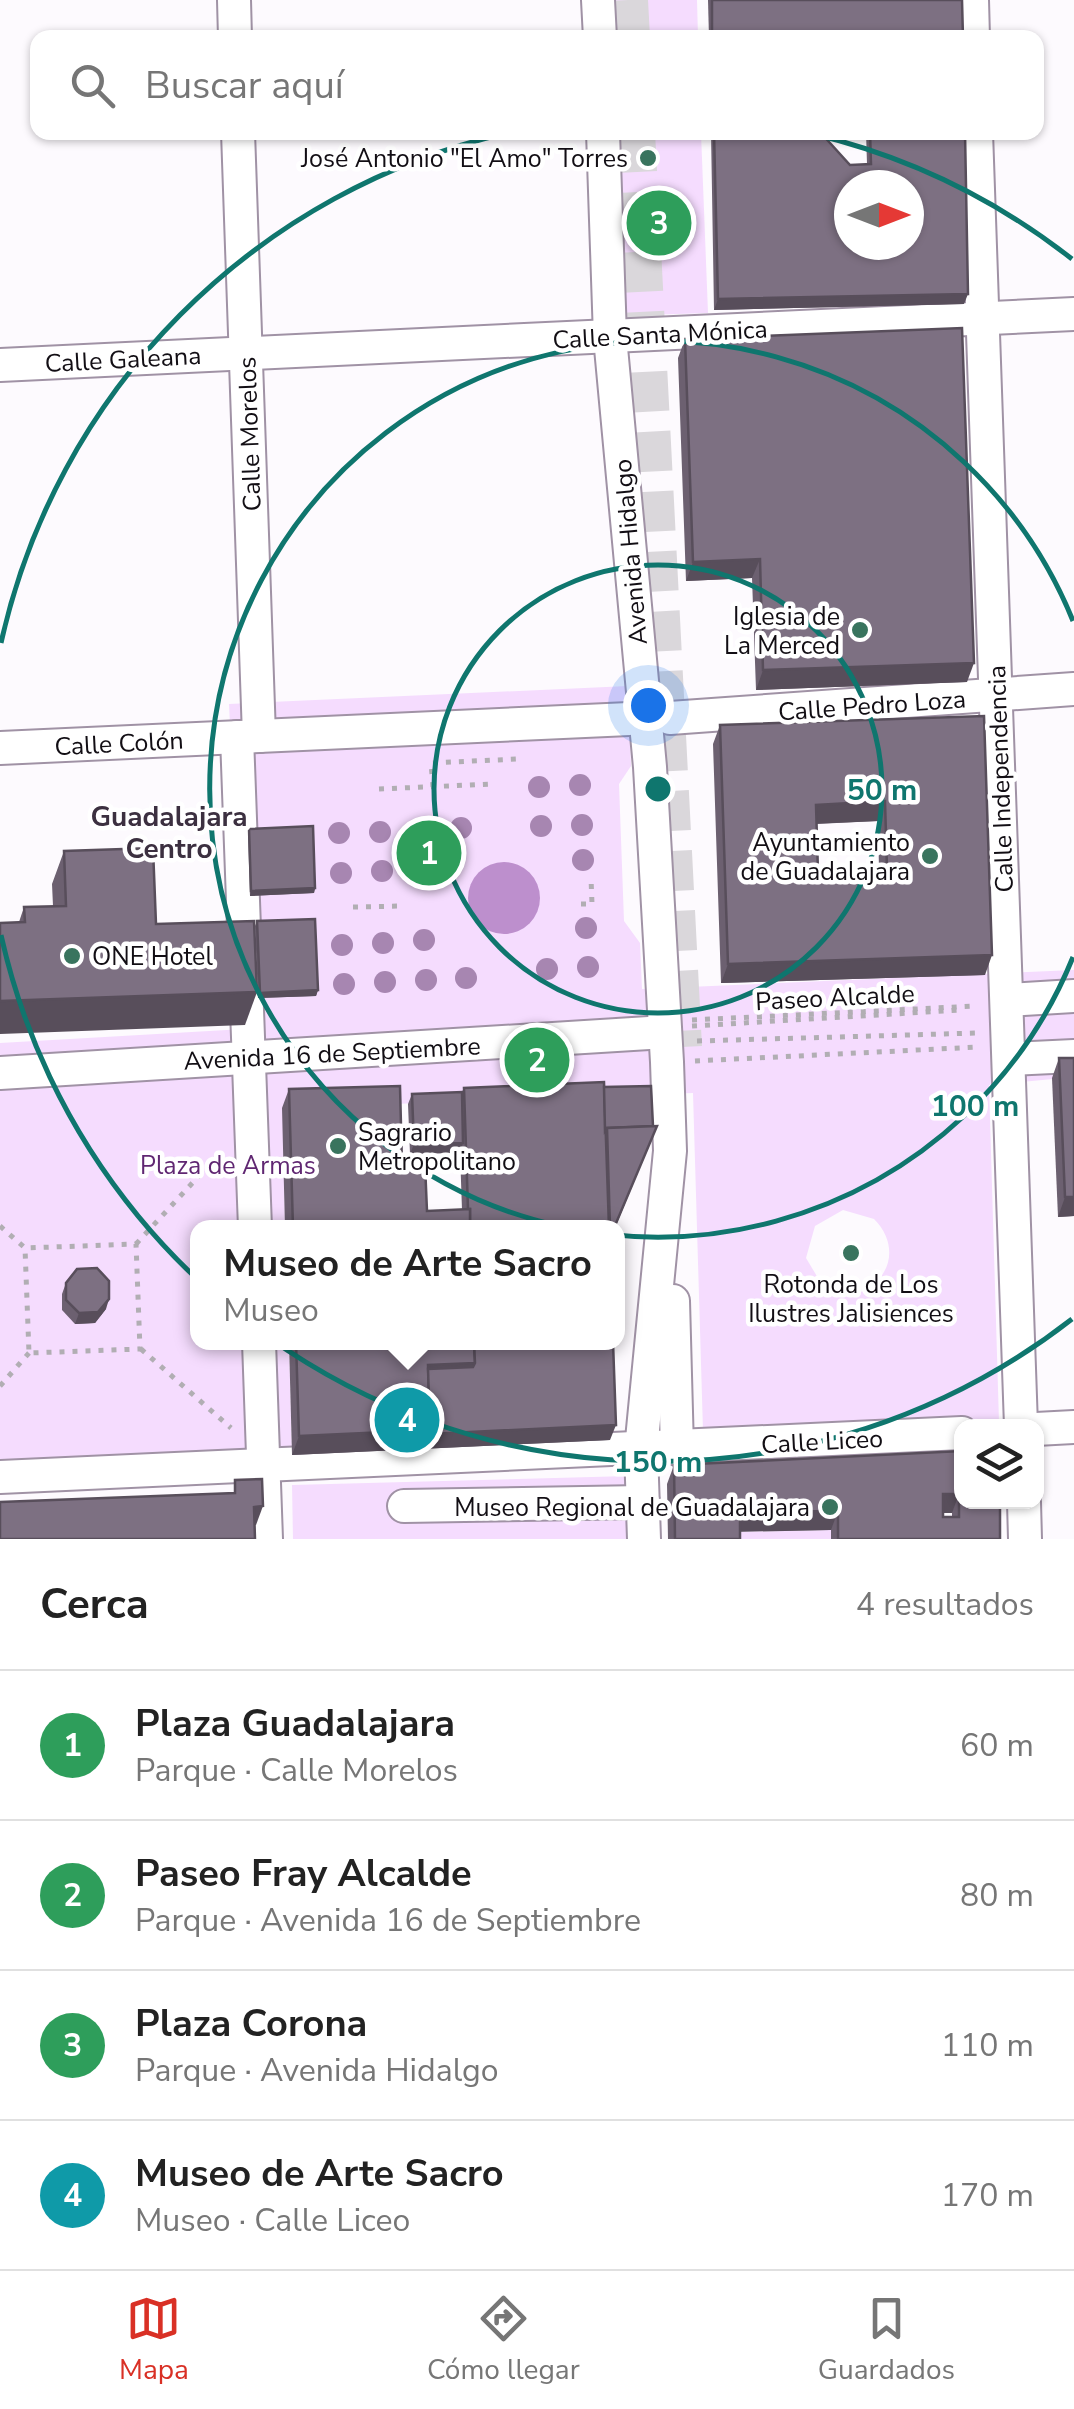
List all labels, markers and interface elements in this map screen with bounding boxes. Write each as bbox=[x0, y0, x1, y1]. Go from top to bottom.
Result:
search box bbox=[30, 30, 1044, 140]
icon: search bbox=[65, 58, 120, 113]
text: Buscar aquí bbox=[145, 60, 344, 111]
place label: José Antonio "El Amo" Torres bbox=[300, 142, 628, 176]
marker: José Antonio "El Amo" Torres bbox=[637, 147, 659, 169]
north arrow bbox=[834, 170, 924, 260]
pin: 3 bbox=[626, 186, 692, 260]
street label: Calle Santa Mónica bbox=[552, 312, 768, 358]
street label: Calle Galeana bbox=[44, 339, 202, 381]
street label: Calle Morelos bbox=[230, 356, 270, 512]
street label: Avenida Hidalgo bbox=[606, 458, 656, 646]
place label: Iglesia de La Merced bbox=[724, 600, 840, 663]
marker: Iglesia de La Merced bbox=[849, 619, 871, 641]
street label: Calle Independencia bbox=[980, 665, 1022, 893]
your location bbox=[623, 680, 674, 731]
street label: Calle Pedro Loza bbox=[777, 682, 967, 730]
street label: Calle Colón bbox=[54, 724, 185, 764]
text: 50 m bbox=[847, 770, 917, 811]
centre of rings bbox=[640, 771, 676, 807]
district label: Guadalajara Centro bbox=[90, 798, 248, 868]
pin: 1 bbox=[396, 816, 462, 890]
place label: Ayuntamiento de Guadalajara bbox=[741, 826, 910, 889]
marker: Ayuntamiento de Guadalajara bbox=[919, 845, 941, 867]
place label: ONE Hotel bbox=[92, 940, 213, 974]
marker: ONE Hotel bbox=[61, 945, 83, 967]
street label: Paseo Alcalde bbox=[755, 977, 916, 1019]
pin: 2 bbox=[504, 1022, 570, 1098]
street label: Avenida 16 de Septiembre bbox=[183, 1029, 482, 1079]
text: 100 m bbox=[931, 1086, 1019, 1127]
place label: Sagrario Metropolitano bbox=[358, 1116, 516, 1179]
marker: Sagrario Metropolitano bbox=[327, 1135, 349, 1157]
park label: Plaza de Armas bbox=[140, 1149, 316, 1183]
popup bbox=[190, 1220, 625, 1350]
text: Museo de Arte Sacro bbox=[223, 1238, 592, 1289]
marker: Rotonda de Los Ilustres Jalisiences bbox=[840, 1242, 862, 1264]
place label: Rotonda de Los Ilustres Jalisiences bbox=[748, 1268, 954, 1331]
text: Museo bbox=[223, 1289, 319, 1332]
pin: 4 bbox=[374, 1382, 440, 1458]
map controls bbox=[954, 1419, 1044, 1509]
button: layers bbox=[954, 1419, 1044, 1509]
street label: Calle Liceo bbox=[760, 1422, 884, 1462]
text: 150 m bbox=[614, 1442, 702, 1483]
place label: Museo Regional de Guadalajara bbox=[454, 1491, 810, 1525]
marker: Museo Regional de Guadalajara bbox=[819, 1496, 841, 1518]
text: Cerca bbox=[40, 1576, 149, 1633]
text: 4 resultados bbox=[856, 1583, 1034, 1626]
text: Plaza Guadalajara bbox=[135, 1698, 455, 1749]
text: 1 bbox=[63, 1724, 82, 1767]
text: 60 m bbox=[960, 1724, 1034, 1767]
text: Parque · Calle Morelos bbox=[135, 1749, 458, 1792]
text: Paseo Fray Alcalde bbox=[135, 1848, 472, 1899]
text: 2 bbox=[63, 1874, 82, 1917]
text: 80 m bbox=[960, 1874, 1034, 1917]
text: Parque · Avenida 16 de Septiembre bbox=[135, 1899, 641, 1942]
text: Plaza Corona bbox=[135, 1998, 367, 2049]
text: 3 bbox=[63, 2024, 82, 2067]
text: 110 m bbox=[941, 2024, 1034, 2067]
text: Parque · Avenida Hidalgo bbox=[135, 2049, 499, 2092]
text: Museo de Arte Sacro bbox=[135, 2148, 504, 2199]
text: 4 bbox=[63, 2174, 82, 2217]
text: 170 m bbox=[941, 2174, 1034, 2217]
text: Museo · Calle Liceo bbox=[135, 2199, 410, 2242]
tab: Mapa bbox=[119, 2291, 189, 2389]
tab: Cómo llegar bbox=[427, 2291, 580, 2389]
tab: Guardados bbox=[818, 2291, 955, 2389]

